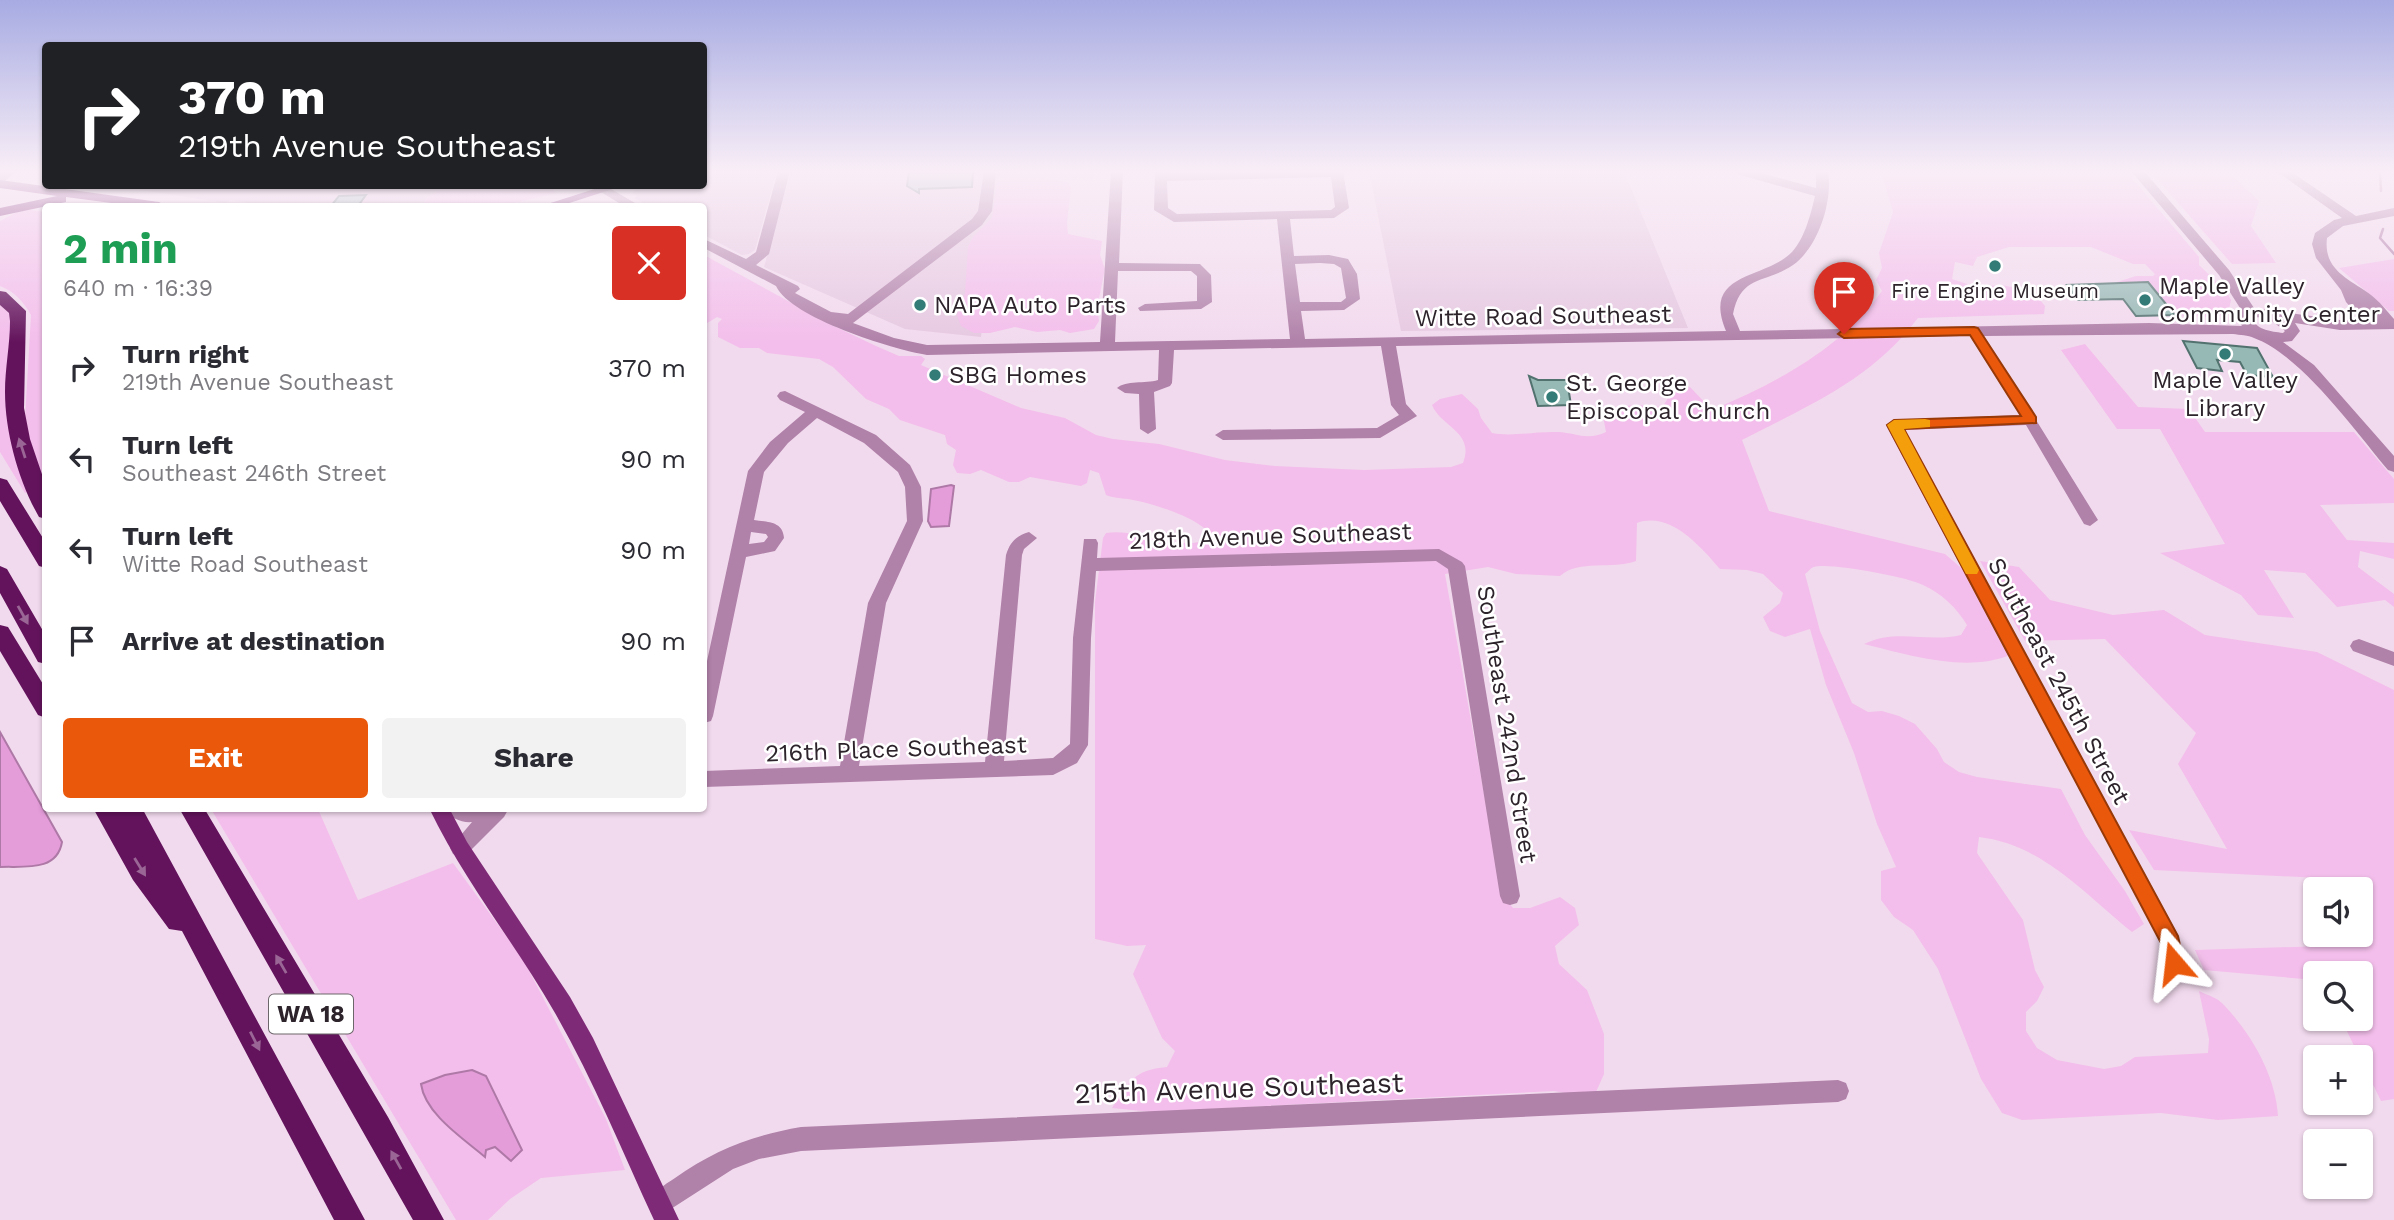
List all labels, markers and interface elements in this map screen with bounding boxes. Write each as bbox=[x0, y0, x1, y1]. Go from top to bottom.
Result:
text: 370 m bbox=[178, 68, 326, 126]
icon: right bbox=[63, 70, 154, 161]
text: 219th Avenue Southeast bbox=[178, 127, 555, 165]
text: 2 min bbox=[63, 224, 178, 273]
button: close bbox=[612, 226, 686, 300]
marker: Fire Engine Museum bbox=[1987, 258, 2003, 274]
pin bbox=[1814, 262, 1874, 334]
place label: Maple Valley Community Center bbox=[2159, 272, 2381, 328]
icon: arrive bbox=[1825, 273, 1863, 311]
text: 640 m · 16:39 bbox=[63, 275, 213, 302]
place label: Fire Engine Museum bbox=[1891, 278, 2099, 303]
place label: NAPA Auto Parts bbox=[934, 291, 1126, 319]
marker: Maple Valley Community Center bbox=[2137, 292, 2153, 308]
marker: NAPA Auto Parts bbox=[912, 297, 928, 313]
street label: Witte Road Southeast bbox=[1415, 300, 1671, 332]
text: Turn right bbox=[122, 339, 249, 369]
marker: Maple Valley Library bbox=[2217, 346, 2233, 362]
icon: right bbox=[63, 349, 101, 387]
text: 370 m bbox=[608, 353, 686, 383]
place label: SBG Homes bbox=[949, 361, 1087, 389]
place label: Maple Valley Library bbox=[2152, 366, 2298, 422]
marker: SBG Homes bbox=[927, 367, 943, 383]
text: 219th Avenue Southeast bbox=[122, 369, 393, 396]
place label: St. George Episcopal Church bbox=[1566, 369, 1770, 425]
marker: St. George Episcopal Church bbox=[1544, 389, 1560, 405]
text: Turn left bbox=[122, 430, 233, 460]
one-way arrow bbox=[17, 437, 27, 458]
icon: left bbox=[63, 440, 101, 478]
text: 90 m bbox=[620, 444, 686, 474]
text: Southeast 246th Street bbox=[122, 460, 386, 487]
street label: 218th Avenue Southeast bbox=[1128, 517, 1412, 555]
text: Turn left bbox=[122, 521, 233, 551]
icon: left bbox=[63, 531, 101, 569]
text: 90 m bbox=[620, 535, 686, 565]
text: Witte Road Southeast bbox=[122, 551, 368, 578]
street label: Southeast 245th Street bbox=[1982, 553, 2136, 809]
street label: Southeast 242nd Street bbox=[1471, 583, 1543, 865]
one-way arrow bbox=[17, 606, 29, 625]
icon: arrive bbox=[63, 622, 101, 660]
text: Arrive at destination bbox=[122, 626, 385, 656]
text: 90 m bbox=[620, 626, 686, 656]
button: Exit bbox=[63, 718, 368, 798]
button: Share bbox=[382, 718, 686, 798]
street label: 216th Place Southeast bbox=[765, 730, 1027, 768]
one-way arrow bbox=[133, 857, 146, 877]
map controls bbox=[2303, 877, 2373, 1199]
button: sound bbox=[2303, 877, 2373, 947]
position arrow bbox=[2137, 926, 2211, 1000]
one-way arrow bbox=[275, 954, 288, 973]
button: search bbox=[2303, 961, 2373, 1031]
road number: WA 18 bbox=[269, 995, 353, 1034]
one-way arrow bbox=[249, 1031, 260, 1051]
button: + bbox=[2303, 1045, 2373, 1115]
street label: 215th Avenue Southeast bbox=[1074, 1066, 1404, 1110]
button: − bbox=[2303, 1129, 2373, 1199]
one-way arrow bbox=[391, 1150, 402, 1170]

